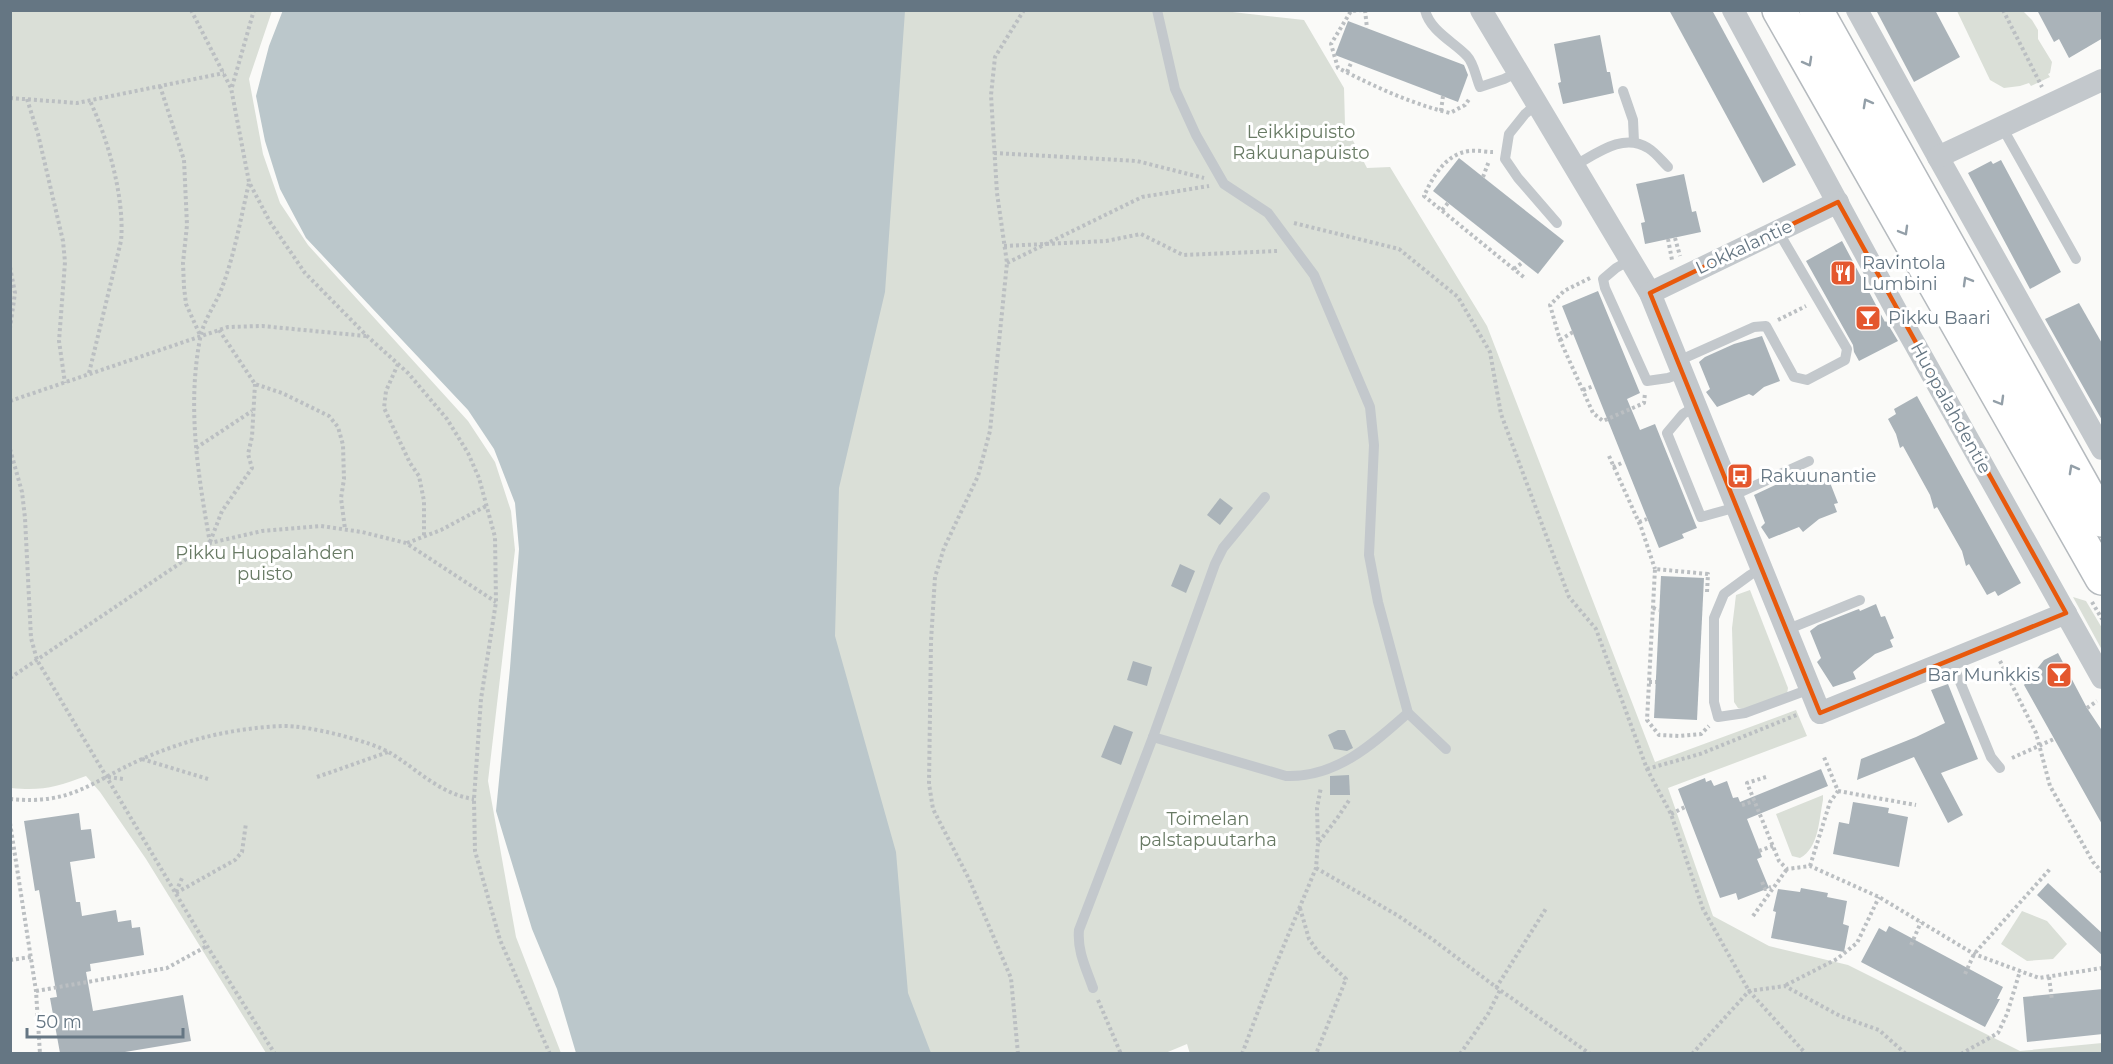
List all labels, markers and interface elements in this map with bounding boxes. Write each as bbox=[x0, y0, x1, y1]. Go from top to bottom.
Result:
one-way arrow bbox=[1801, 55, 1812, 66]
one-way arrow bbox=[1863, 99, 1874, 109]
park label: Leikkipuisto Rakuunapuisto bbox=[1232, 121, 1370, 164]
street label: Lokkalantie bbox=[1692, 215, 1796, 279]
one-way arrow bbox=[1897, 225, 1908, 235]
place label: Ravintola Lumbini bbox=[1862, 252, 1946, 295]
restaurant icon: Ravintola Lumbini bbox=[1828, 258, 1858, 288]
one-way arrow bbox=[1963, 277, 1974, 287]
bar icon: Pikku Baari bbox=[1853, 303, 1883, 333]
place label: Pikku Baari bbox=[1888, 307, 1991, 329]
street label: Huopalahdentie bbox=[1906, 339, 1996, 478]
one-way arrow bbox=[1993, 395, 2005, 405]
bus stop icon: Rakuunantie bbox=[1725, 461, 1755, 491]
place label: Rakuunantie bbox=[1760, 465, 1876, 487]
one-way arrow bbox=[2069, 465, 2081, 475]
park label: Pikku Huopalahden puisto bbox=[175, 542, 355, 585]
bar icon: Bar Munkkis bbox=[2044, 660, 2074, 690]
place label: Bar Munkkis bbox=[1927, 664, 2040, 686]
park label: Toimelan palstapuutarha bbox=[1139, 808, 1277, 851]
scale bar bbox=[27, 1001, 183, 1039]
text: 50 m bbox=[36, 1011, 82, 1033]

